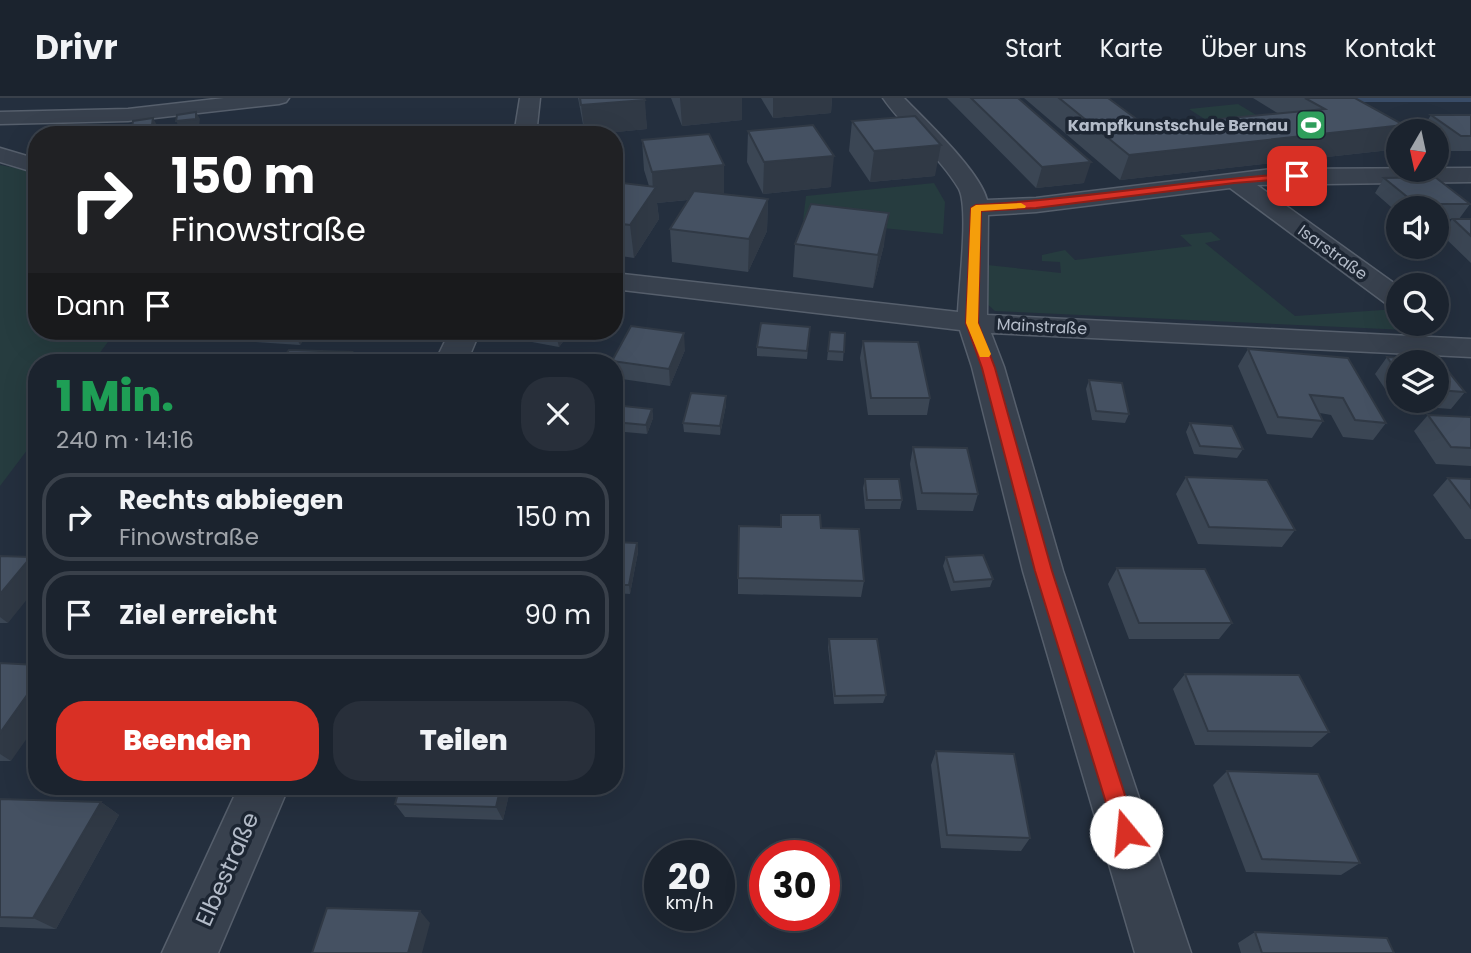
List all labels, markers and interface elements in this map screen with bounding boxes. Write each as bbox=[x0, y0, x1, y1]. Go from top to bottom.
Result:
text: Drivr bbox=[35, 24, 118, 71]
text: Start bbox=[1005, 32, 1062, 65]
text: Karte bbox=[1100, 32, 1163, 65]
text: Über uns bbox=[1201, 32, 1307, 65]
text: Kontakt bbox=[1345, 32, 1436, 65]
sports icon: Kampfkunstschule Bernau bbox=[1294, 108, 1328, 142]
place label: Kampfkunstschule Bernau bbox=[1068, 114, 1288, 137]
north arrow bbox=[1386, 119, 1449, 182]
map controls bbox=[1386, 119, 1449, 413]
text: 150 m bbox=[171, 142, 316, 210]
pin bbox=[1267, 146, 1327, 206]
icon: right bbox=[56, 154, 147, 245]
icon: arrive bbox=[1278, 157, 1316, 195]
button: sound bbox=[1386, 196, 1449, 259]
text: Finowstraße bbox=[171, 207, 366, 252]
street label: Isarstraße bbox=[1293, 219, 1372, 286]
button: search bbox=[1386, 273, 1449, 336]
icon: arrive bbox=[139, 287, 177, 325]
text: Dann bbox=[56, 288, 125, 324]
street label: Mainstraße bbox=[996, 313, 1088, 340]
button: layers bbox=[1386, 350, 1449, 413]
text: 1 Min. bbox=[56, 367, 174, 426]
button: close bbox=[521, 377, 595, 451]
text: 240 m · 14:16 bbox=[56, 424, 194, 456]
text: Rechts abbiegen bbox=[119, 482, 344, 518]
icon: right bbox=[60, 498, 98, 536]
text: 150 m bbox=[516, 499, 591, 535]
text: Finowstraße bbox=[119, 521, 259, 553]
icon: arrive bbox=[60, 596, 98, 634]
text: Ziel erreicht bbox=[119, 597, 277, 633]
text: 90 m bbox=[525, 597, 591, 633]
button: Beenden bbox=[56, 701, 319, 781]
button: Teilen bbox=[333, 701, 595, 781]
position arrow bbox=[1089, 795, 1163, 869]
street label: Elbestraße bbox=[188, 807, 266, 931]
speed limit sign: 30 bbox=[749, 840, 840, 931]
text: 20 bbox=[668, 852, 711, 901]
text: km/h bbox=[666, 890, 713, 915]

